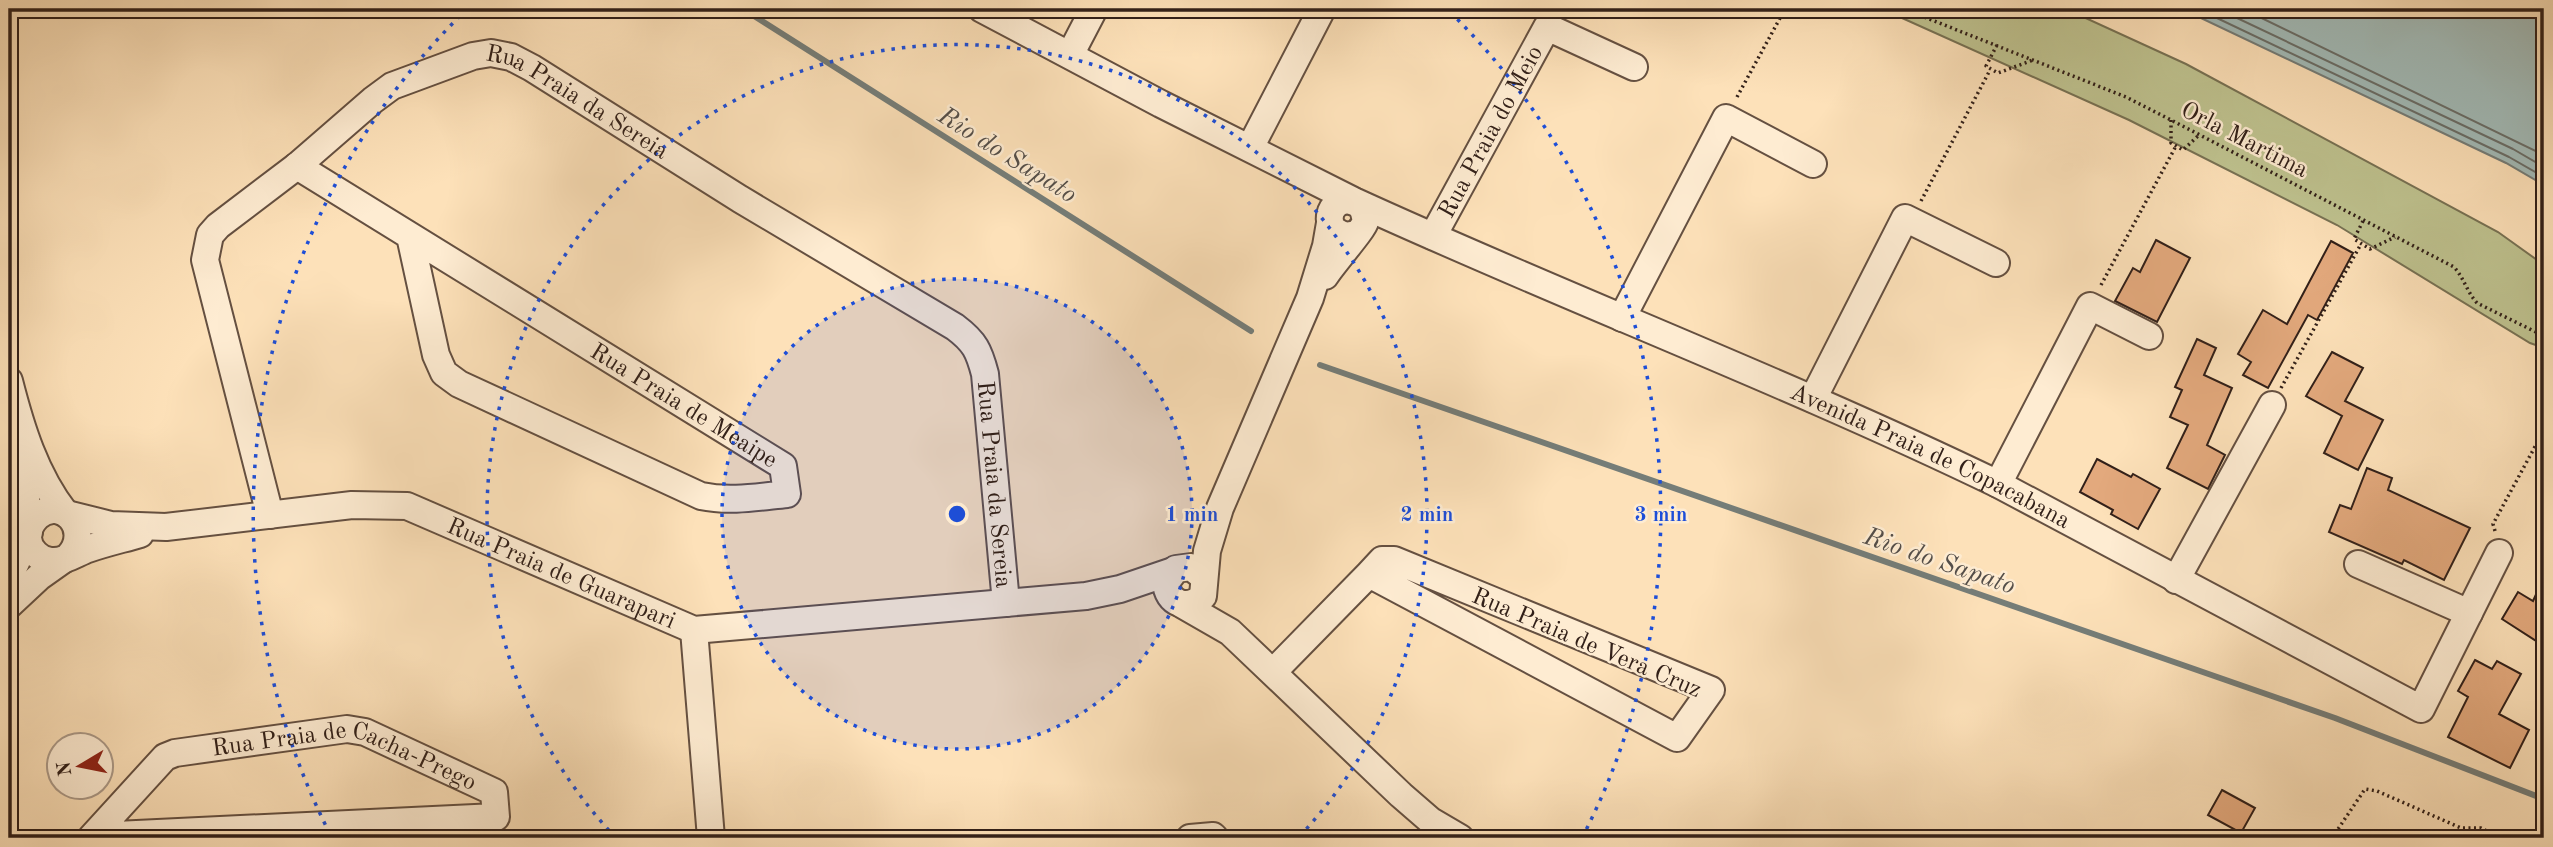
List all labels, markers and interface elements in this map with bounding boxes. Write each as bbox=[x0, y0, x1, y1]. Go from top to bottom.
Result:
street label: Rua Praia da Sereia bbox=[484, 42, 672, 165]
street label: Rua Praia do Meio bbox=[1435, 42, 1548, 223]
street label: Orla Martima bbox=[2177, 98, 2312, 183]
water label: Rio do Sapato bbox=[932, 102, 1081, 209]
street label: Rua Praia de Meaipe bbox=[585, 340, 781, 473]
street label: Rua Praia da Sereia bbox=[972, 380, 1015, 589]
street label: Avenida Praia de Copacabana bbox=[1786, 381, 2074, 534]
centre of rings bbox=[945, 502, 969, 526]
text: 1 min bbox=[1166, 505, 1218, 526]
text: 2 min bbox=[1401, 505, 1453, 526]
text: 3 min bbox=[1635, 505, 1687, 526]
street label: Rua Praia de Guarapari bbox=[443, 515, 679, 634]
water label: Rio do Sapato bbox=[1859, 524, 2018, 600]
street label: Rua Praia de Vera Cruz bbox=[1468, 585, 1705, 703]
street label: Rua Praia de Cacha-Prego bbox=[211, 719, 480, 796]
north arrow bbox=[46, 732, 116, 802]
text: N bbox=[55, 759, 76, 777]

